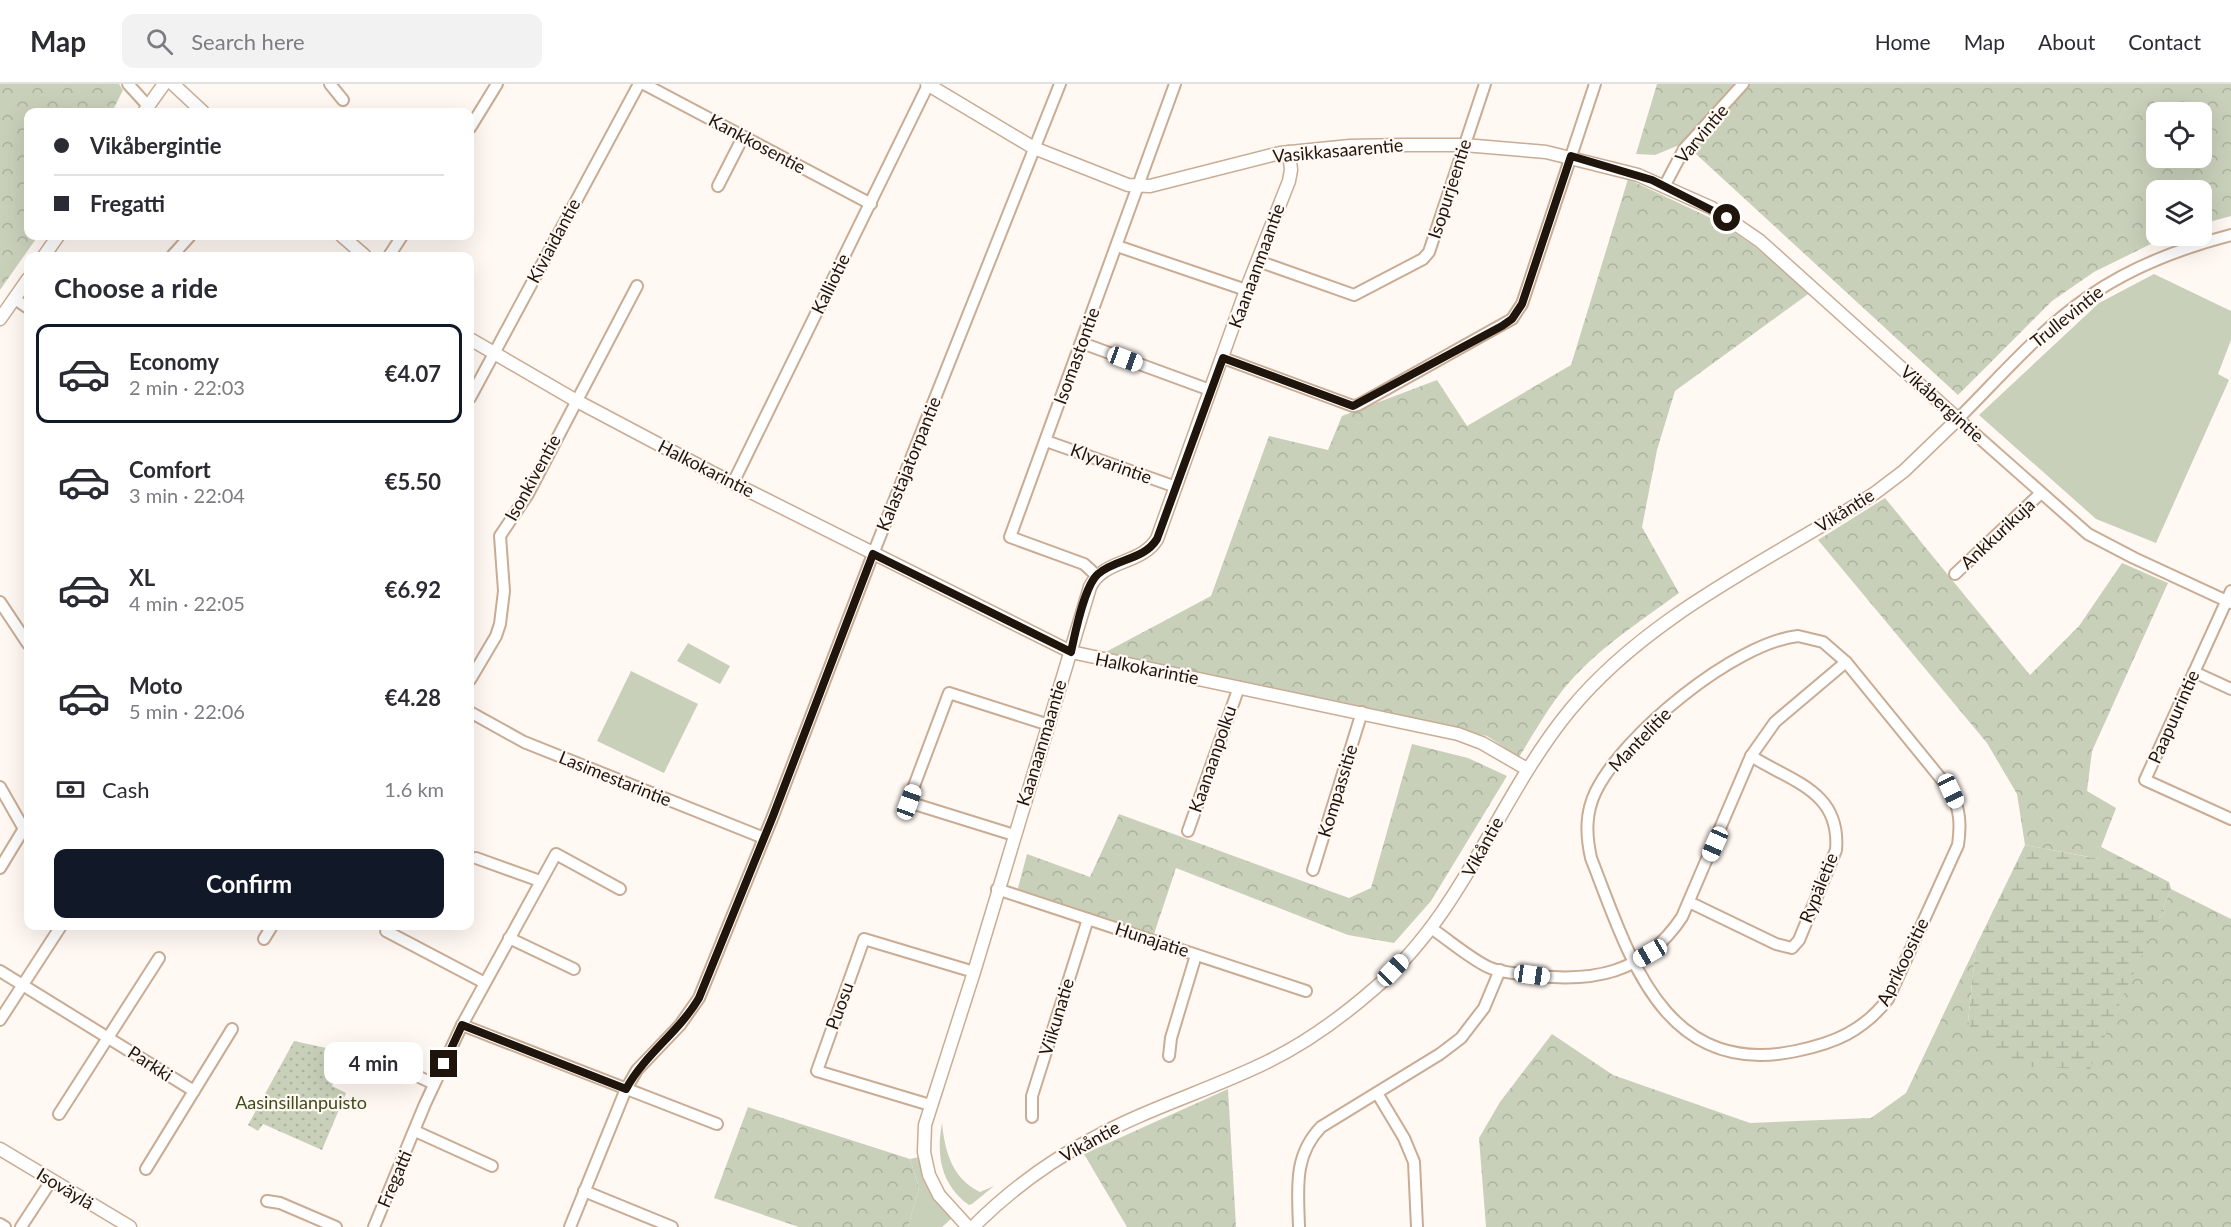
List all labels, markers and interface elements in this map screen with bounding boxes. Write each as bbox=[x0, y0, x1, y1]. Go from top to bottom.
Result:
search box bbox=[122, 14, 542, 68]
text: Map bbox=[30, 24, 86, 58]
icon: search bbox=[143, 25, 176, 58]
text: Search here bbox=[191, 28, 305, 55]
text: Home bbox=[1875, 29, 1931, 54]
text: Map bbox=[1964, 29, 2005, 54]
text: About bbox=[2038, 29, 2095, 54]
text: Contact bbox=[2128, 29, 2201, 54]
street label: Varvintie bbox=[1670, 99, 1732, 167]
map controls bbox=[2146, 102, 2212, 246]
button: locate bbox=[2146, 102, 2212, 168]
street label: Kankkosentie bbox=[705, 108, 810, 178]
text: Vikåbergintie bbox=[90, 132, 221, 159]
street label: Vasikkasaarentie bbox=[1272, 133, 1404, 167]
street label: Isopurjeentie bbox=[1423, 136, 1475, 241]
button: layers bbox=[2146, 180, 2212, 246]
text: Fregatti bbox=[90, 190, 165, 217]
street label: Kiviaidantie bbox=[522, 194, 585, 287]
street label: Kaanaanmaantie bbox=[1223, 200, 1289, 331]
route start bbox=[1713, 204, 1740, 231]
street label: Kalliotie bbox=[806, 250, 854, 317]
text: Choose a ride bbox=[54, 271, 218, 304]
street label: Trullevintie bbox=[2026, 280, 2107, 352]
street label: Isomastontie bbox=[1048, 304, 1104, 407]
car bbox=[1105, 344, 1145, 374]
icon: car bbox=[57, 347, 111, 401]
text: Economy bbox=[129, 348, 219, 375]
text: €4.07 bbox=[385, 360, 441, 387]
street label: Vikåbergintie bbox=[1896, 360, 1989, 446]
text: 2 min · 22:03 bbox=[129, 375, 245, 399]
street label: Kalastajatorpantie bbox=[871, 393, 945, 534]
street label: Isonkiventie bbox=[499, 430, 565, 525]
street label: Halkokarintie bbox=[655, 434, 758, 502]
street label: Klyvarintie bbox=[1068, 438, 1155, 488]
icon: car bbox=[57, 455, 111, 509]
text: Comfort bbox=[129, 456, 211, 483]
text: €5.50 bbox=[385, 468, 441, 495]
text: 3 min · 22:04 bbox=[129, 483, 245, 507]
street label: Vikåntie bbox=[1811, 484, 1878, 537]
street label: Ankkurikuja bbox=[1955, 493, 2039, 573]
icon: car bbox=[57, 563, 111, 617]
text: XL bbox=[129, 564, 155, 591]
text: €6.92 bbox=[385, 576, 441, 603]
text: 4 min · 22:05 bbox=[129, 591, 245, 615]
street label: Halkokarintie bbox=[1094, 647, 1201, 689]
street label: Paapuurintie bbox=[2143, 666, 2203, 767]
icon: car bbox=[57, 671, 111, 725]
text: Moto bbox=[129, 672, 183, 699]
street label: Kaanaanmaantie bbox=[1011, 677, 1071, 809]
text: €4.28 bbox=[385, 684, 441, 711]
text: 5 min · 22:06 bbox=[129, 699, 245, 723]
street label: Kaanaanpolku bbox=[1184, 702, 1241, 815]
street label: Mantelitie bbox=[1603, 703, 1675, 776]
street label: Kompassitie bbox=[1313, 742, 1362, 840]
street label: Lasimestarintie bbox=[556, 746, 675, 811]
car bbox=[1935, 771, 1967, 811]
icon: cash bbox=[54, 773, 87, 806]
text: Cash bbox=[102, 776, 149, 803]
text: 1.6 km bbox=[384, 777, 444, 801]
car bbox=[894, 782, 924, 822]
street label: Vikåntie bbox=[1457, 813, 1508, 880]
car bbox=[1699, 824, 1731, 864]
button: Confirm bbox=[54, 849, 444, 918]
street label: Rypäletie bbox=[1794, 849, 1842, 926]
street label: Aprikoositie bbox=[1871, 914, 1933, 1009]
street label: Hunajatie bbox=[1113, 917, 1192, 961]
car bbox=[1630, 936, 1670, 970]
car bbox=[1374, 951, 1412, 989]
car bbox=[1513, 964, 1551, 986]
street label: Viikunatie bbox=[1034, 975, 1078, 1058]
street label: Puosu bbox=[820, 979, 858, 1032]
street label: Parkki bbox=[124, 1041, 177, 1086]
callout: 4 min bbox=[324, 1043, 423, 1085]
route end bbox=[430, 1050, 457, 1077]
text: 4 min bbox=[349, 1051, 398, 1075]
park label: Aasinsillanpuisto bbox=[235, 1091, 367, 1113]
street label: Vikåntie bbox=[1056, 1116, 1123, 1167]
street label: Fregatti bbox=[372, 1147, 416, 1211]
street label: Isoväylä bbox=[33, 1163, 98, 1214]

